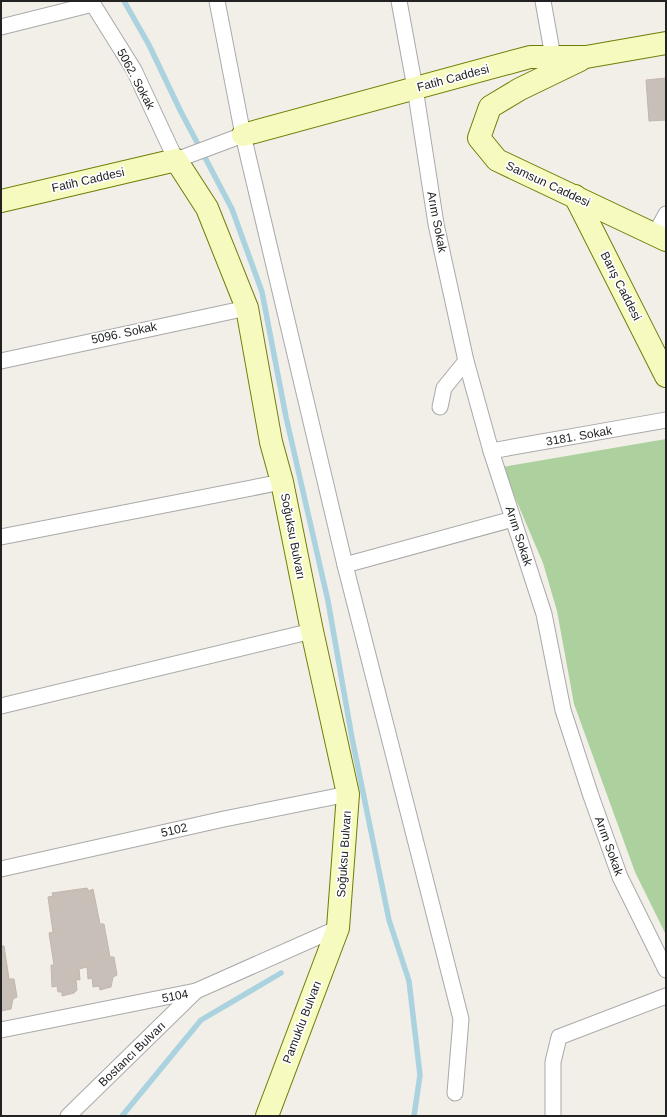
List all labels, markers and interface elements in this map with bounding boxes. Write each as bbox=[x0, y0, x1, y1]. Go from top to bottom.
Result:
street label: 5062. Sokak bbox=[114, 46, 158, 113]
street label: Fatih Caddesi bbox=[415, 62, 491, 94]
street label: Samsun Caddesi bbox=[504, 158, 592, 210]
street label: Fatih Caddesi bbox=[50, 165, 126, 195]
street label: Arım Sokak bbox=[424, 190, 450, 255]
street label: Barış Caddesi bbox=[598, 249, 644, 323]
street label: 5096. Sokak bbox=[90, 319, 159, 347]
street label: 3181. Sokak bbox=[545, 423, 614, 449]
street label: Soğuksu Bulvarı bbox=[278, 492, 308, 580]
street label: Arım Sokak bbox=[503, 504, 536, 569]
street label: Soğuksu Bulvarı bbox=[334, 810, 354, 898]
street label: Arım Sokak bbox=[592, 814, 627, 878]
street label: 5102 bbox=[159, 820, 189, 840]
street label: Pamuklu Bulvarı bbox=[280, 979, 324, 1065]
street label: 5104 bbox=[161, 987, 190, 1005]
street label: Bostancı Bulvarı bbox=[96, 1019, 168, 1089]

